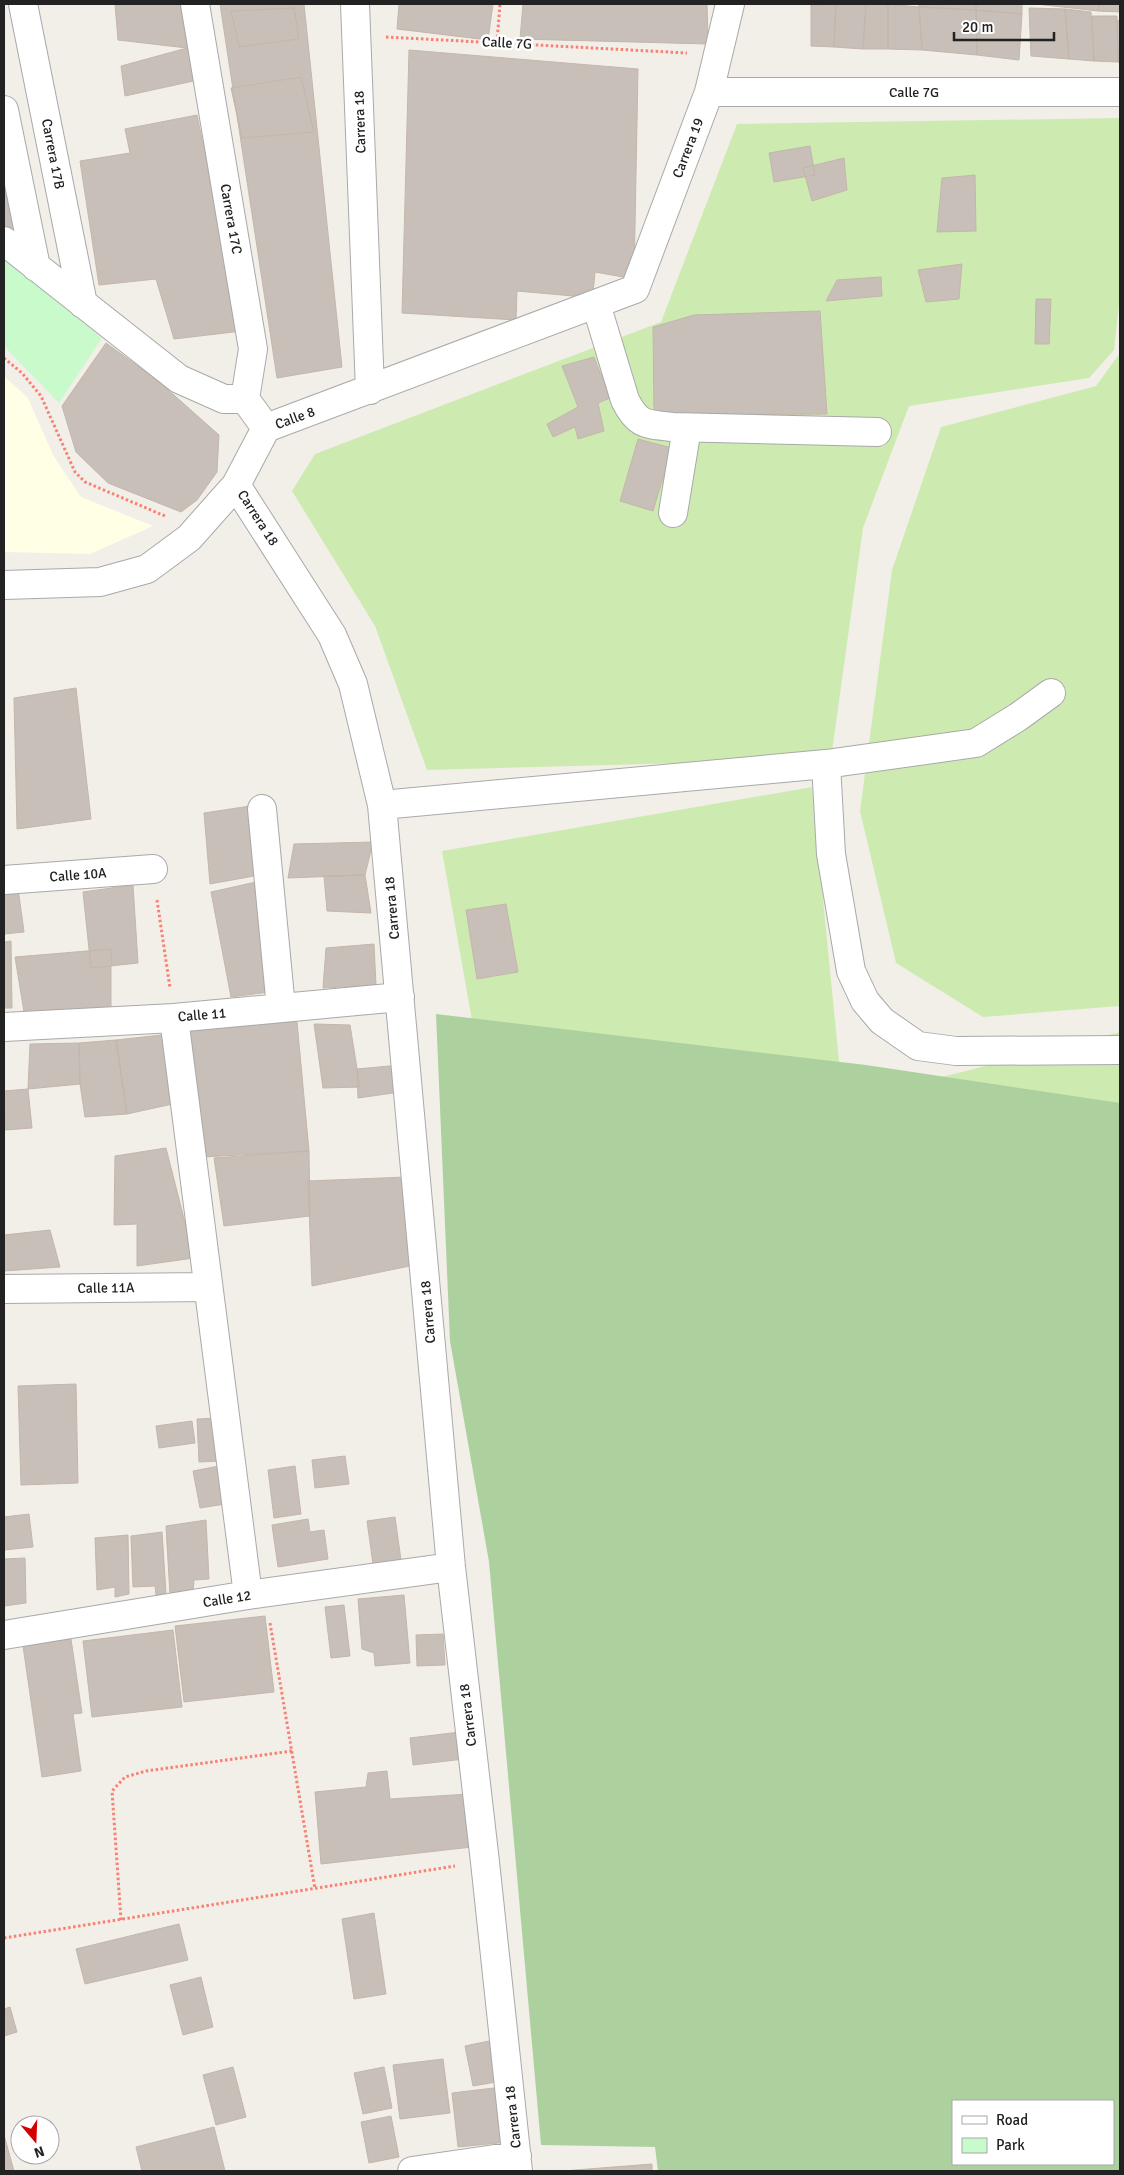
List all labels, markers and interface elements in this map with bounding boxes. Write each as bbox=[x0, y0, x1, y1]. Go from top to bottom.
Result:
scale bar bbox=[954, 10, 1054, 42]
text: 20 m bbox=[962, 18, 993, 36]
street label: Calle 7G bbox=[482, 33, 532, 53]
street label: Calle 7G bbox=[889, 84, 939, 101]
street label: Carrera 18 bbox=[350, 90, 370, 154]
street label: Carrera 19 bbox=[669, 116, 707, 180]
street label: Carrera 17B bbox=[38, 117, 68, 191]
street label: Carrera 17C bbox=[216, 182, 246, 256]
street label: Calle 8 bbox=[273, 403, 317, 433]
street label: Carrera 18 bbox=[234, 487, 282, 549]
street label: Calle 10A bbox=[49, 864, 108, 885]
street label: Carrera 18 bbox=[381, 876, 403, 940]
street label: Calle 11 bbox=[177, 1004, 227, 1026]
street label: Calle 11A bbox=[77, 1279, 135, 1297]
street label: Carrera 18 bbox=[417, 1280, 439, 1344]
street label: Calle 12 bbox=[202, 1587, 252, 1611]
street label: Carrera 18 bbox=[456, 1683, 480, 1747]
street label: Carrera 18 bbox=[501, 2085, 525, 2149]
legend bbox=[952, 2100, 1114, 2165]
text: Road bbox=[996, 2111, 1028, 2129]
north arrow bbox=[10, 2115, 60, 2165]
text: Park bbox=[996, 2136, 1025, 2154]
text: N bbox=[32, 2142, 46, 2161]

